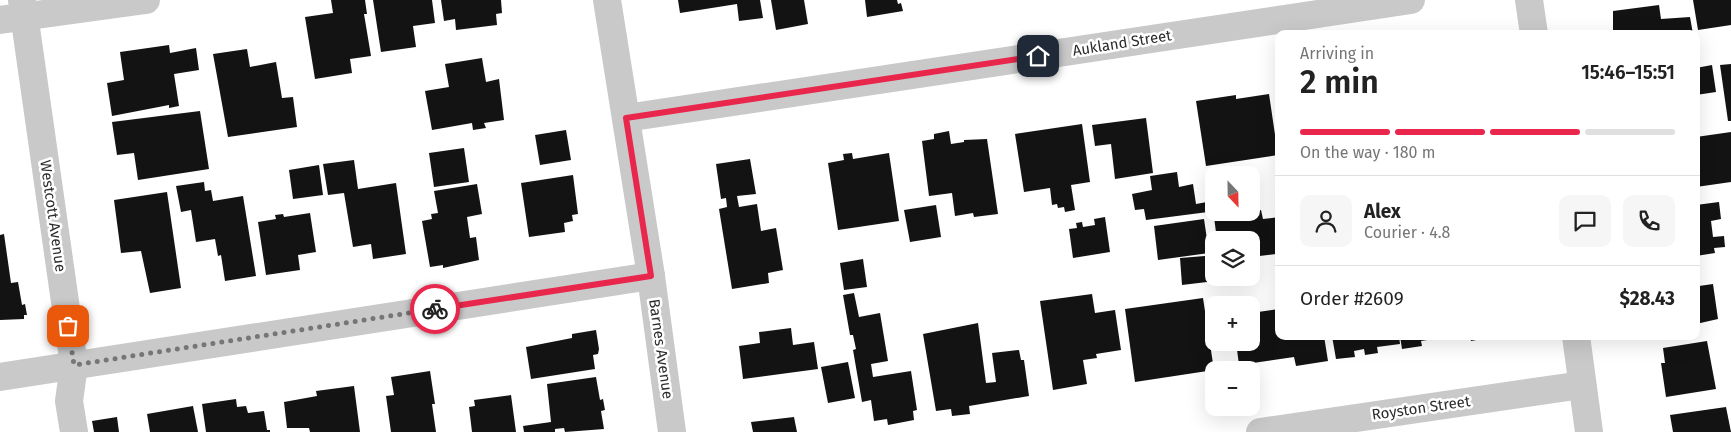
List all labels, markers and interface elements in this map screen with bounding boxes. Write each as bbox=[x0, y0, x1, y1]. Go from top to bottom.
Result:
street label: Aukland Street bbox=[1071, 26, 1173, 60]
pin bbox=[1017, 35, 1059, 77]
icon: home bbox=[1024, 42, 1052, 70]
text: Arriving in bbox=[1300, 44, 1374, 63]
text: 15:46–15:51 bbox=[1581, 61, 1675, 84]
text: 2 min bbox=[1300, 63, 1379, 101]
text: On the way · 180 m bbox=[1300, 143, 1435, 162]
street label: Westcott Avenue bbox=[36, 159, 70, 273]
north arrow bbox=[1205, 166, 1260, 221]
map controls bbox=[1205, 166, 1260, 416]
button: person bbox=[1300, 195, 1352, 247]
button: chat bbox=[1559, 195, 1611, 247]
button: phone bbox=[1623, 195, 1675, 247]
text: Alex bbox=[1364, 200, 1401, 223]
text: Courier · 4.8 bbox=[1364, 223, 1450, 242]
button: layers bbox=[1205, 231, 1260, 286]
courier bbox=[410, 284, 460, 334]
text: Order #2609 bbox=[1300, 287, 1404, 310]
text: $28.43 bbox=[1619, 287, 1675, 310]
icon: bike bbox=[421, 295, 449, 323]
button: + bbox=[1205, 296, 1260, 351]
street label: Barnes Avenue bbox=[645, 298, 677, 400]
pin bbox=[47, 305, 89, 347]
icon: bag bbox=[54, 312, 82, 340]
button: − bbox=[1205, 361, 1260, 416]
street label: Royston Street bbox=[1371, 392, 1472, 424]

